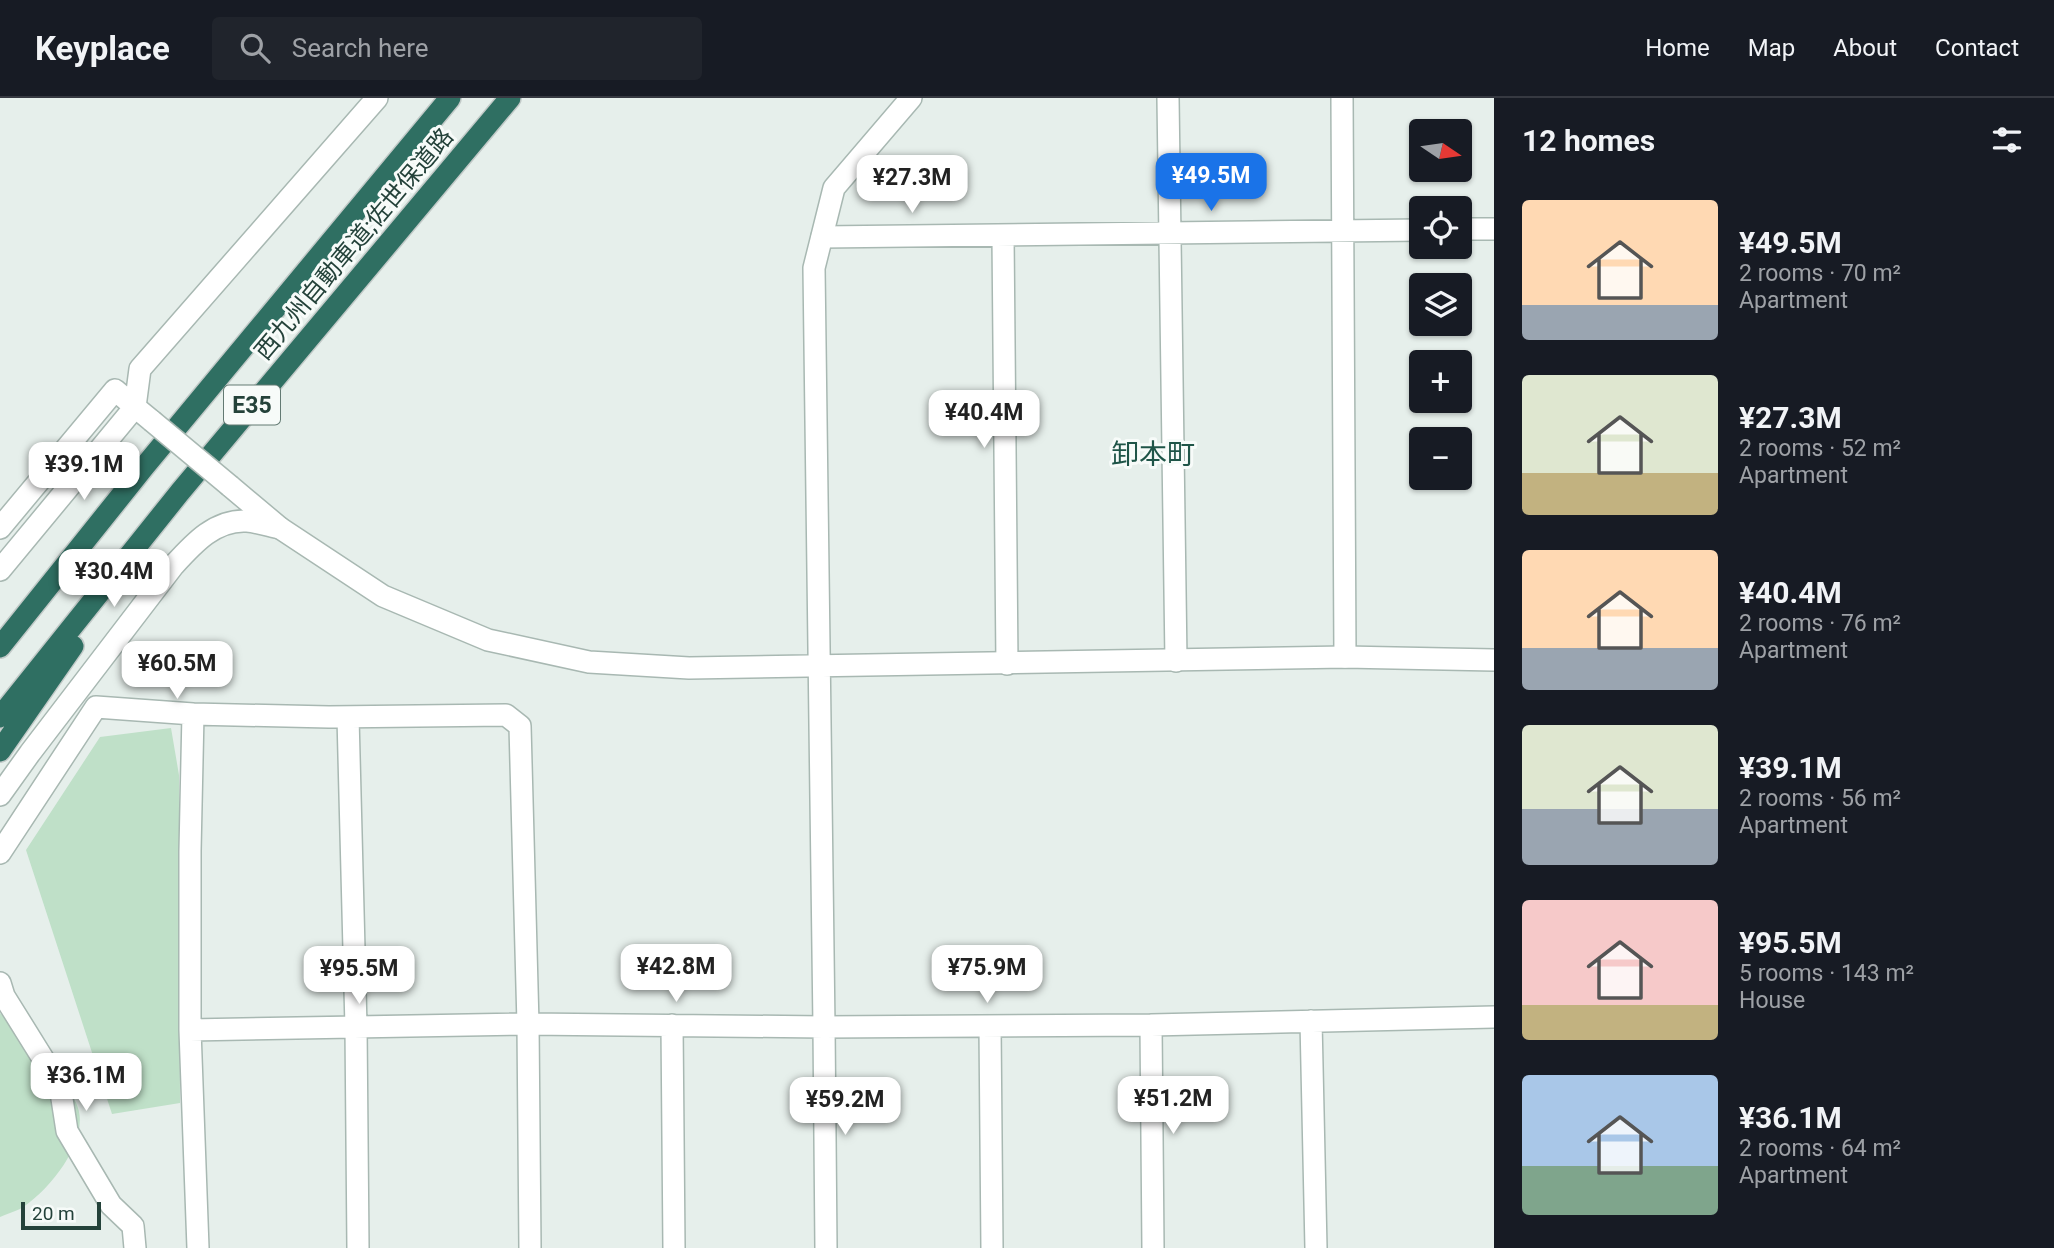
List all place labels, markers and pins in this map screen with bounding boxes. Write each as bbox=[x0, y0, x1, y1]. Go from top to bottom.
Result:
pin: ¥49.5M bbox=[1154, 153, 1268, 213]
pin: ¥27.3M bbox=[855, 156, 969, 215]
pin: ¥40.4M bbox=[927, 390, 1041, 450]
pin: ¥39.1M bbox=[27, 442, 141, 502]
pin: ¥30.4M bbox=[57, 550, 171, 609]
pin: ¥60.5M bbox=[120, 642, 234, 701]
pin: ¥42.8M bbox=[619, 944, 733, 1004]
pin: ¥95.5M bbox=[302, 946, 416, 1006]
pin: ¥75.9M bbox=[930, 946, 1044, 1005]
pin: ¥36.1M bbox=[29, 1054, 143, 1113]
pin: ¥51.2M bbox=[1116, 1076, 1230, 1136]
pin: ¥59.2M bbox=[788, 1077, 902, 1137]

